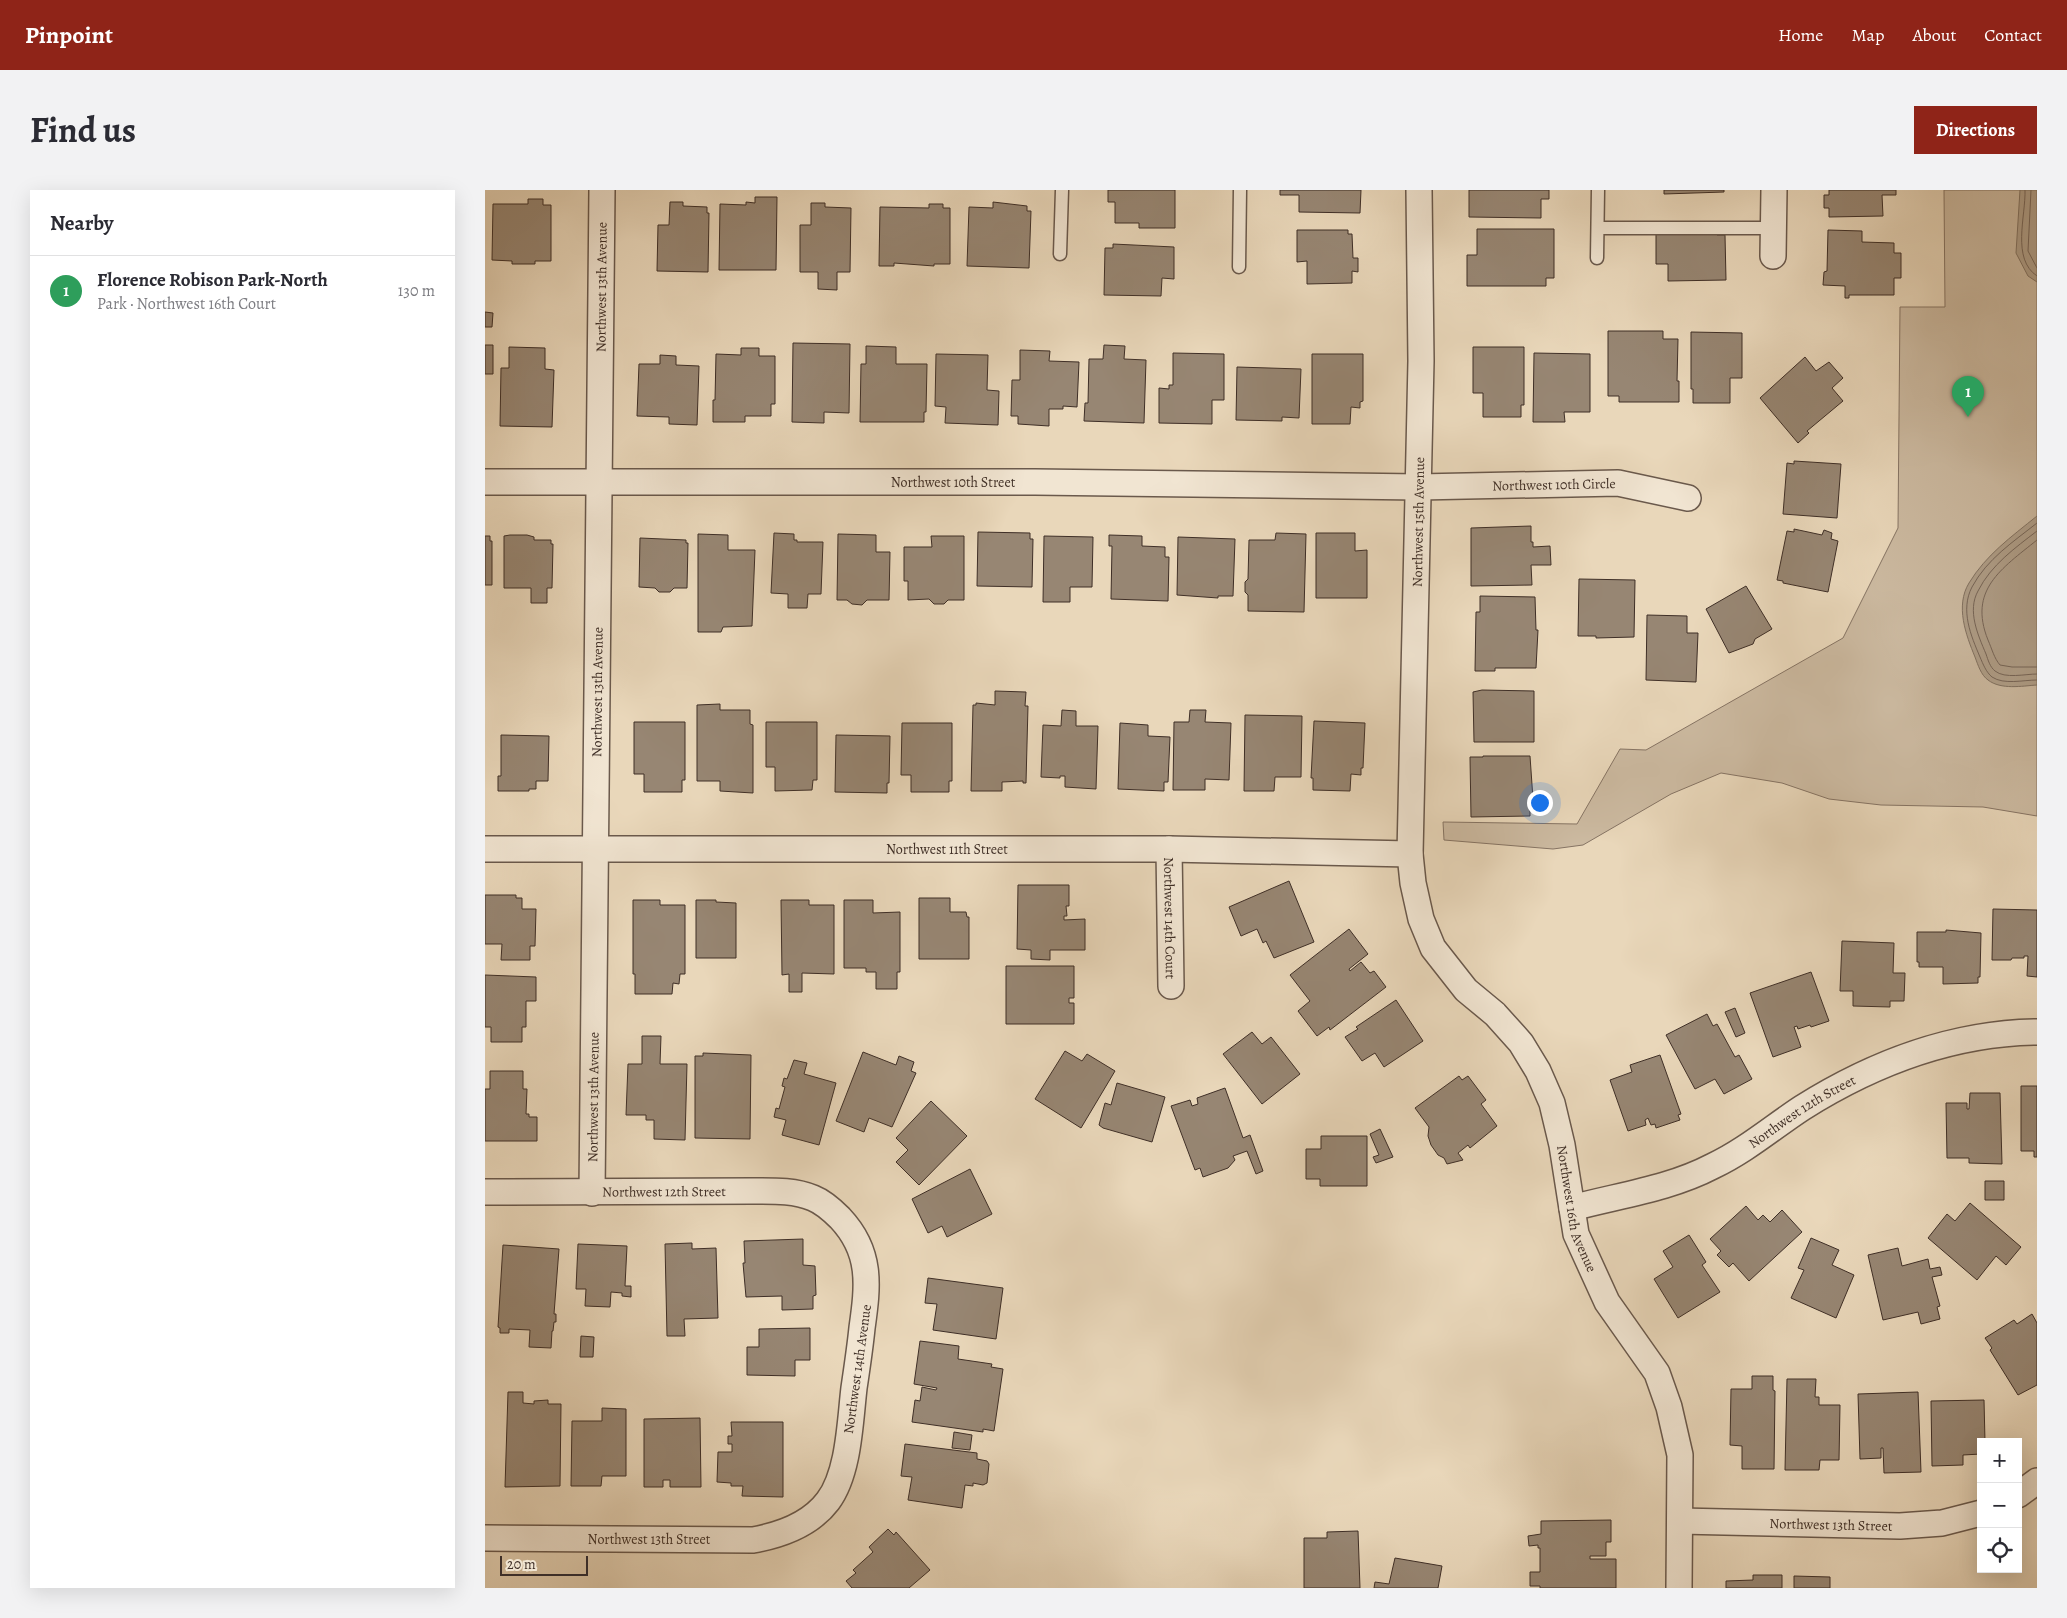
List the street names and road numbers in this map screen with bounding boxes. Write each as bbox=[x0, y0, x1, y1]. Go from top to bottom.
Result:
street label: Northwest 13th Avenue bbox=[591, 222, 612, 352]
street label: Northwest 15th Avenue bbox=[1408, 457, 1429, 587]
street label: Northwest 10th Street bbox=[891, 473, 1016, 492]
street label: Northwest 10th Circle bbox=[1492, 474, 1616, 496]
street label: Northwest 13th Avenue bbox=[587, 627, 608, 757]
street label: Northwest 11th Street bbox=[886, 840, 1008, 859]
street label: Northwest 14th Court bbox=[1159, 857, 1180, 980]
street label: Northwest 13th Avenue bbox=[583, 1032, 604, 1162]
street label: Northwest 12th Street bbox=[1745, 1070, 1859, 1153]
street label: Northwest 16th Avenue bbox=[1552, 1144, 1601, 1275]
street label: Northwest 12th Street bbox=[602, 1182, 726, 1202]
street label: Northwest 14th Avenue bbox=[839, 1303, 876, 1435]
street label: Northwest 13th Street bbox=[1769, 1514, 1893, 1536]
street label: Northwest 13th Street bbox=[588, 1530, 711, 1549]

